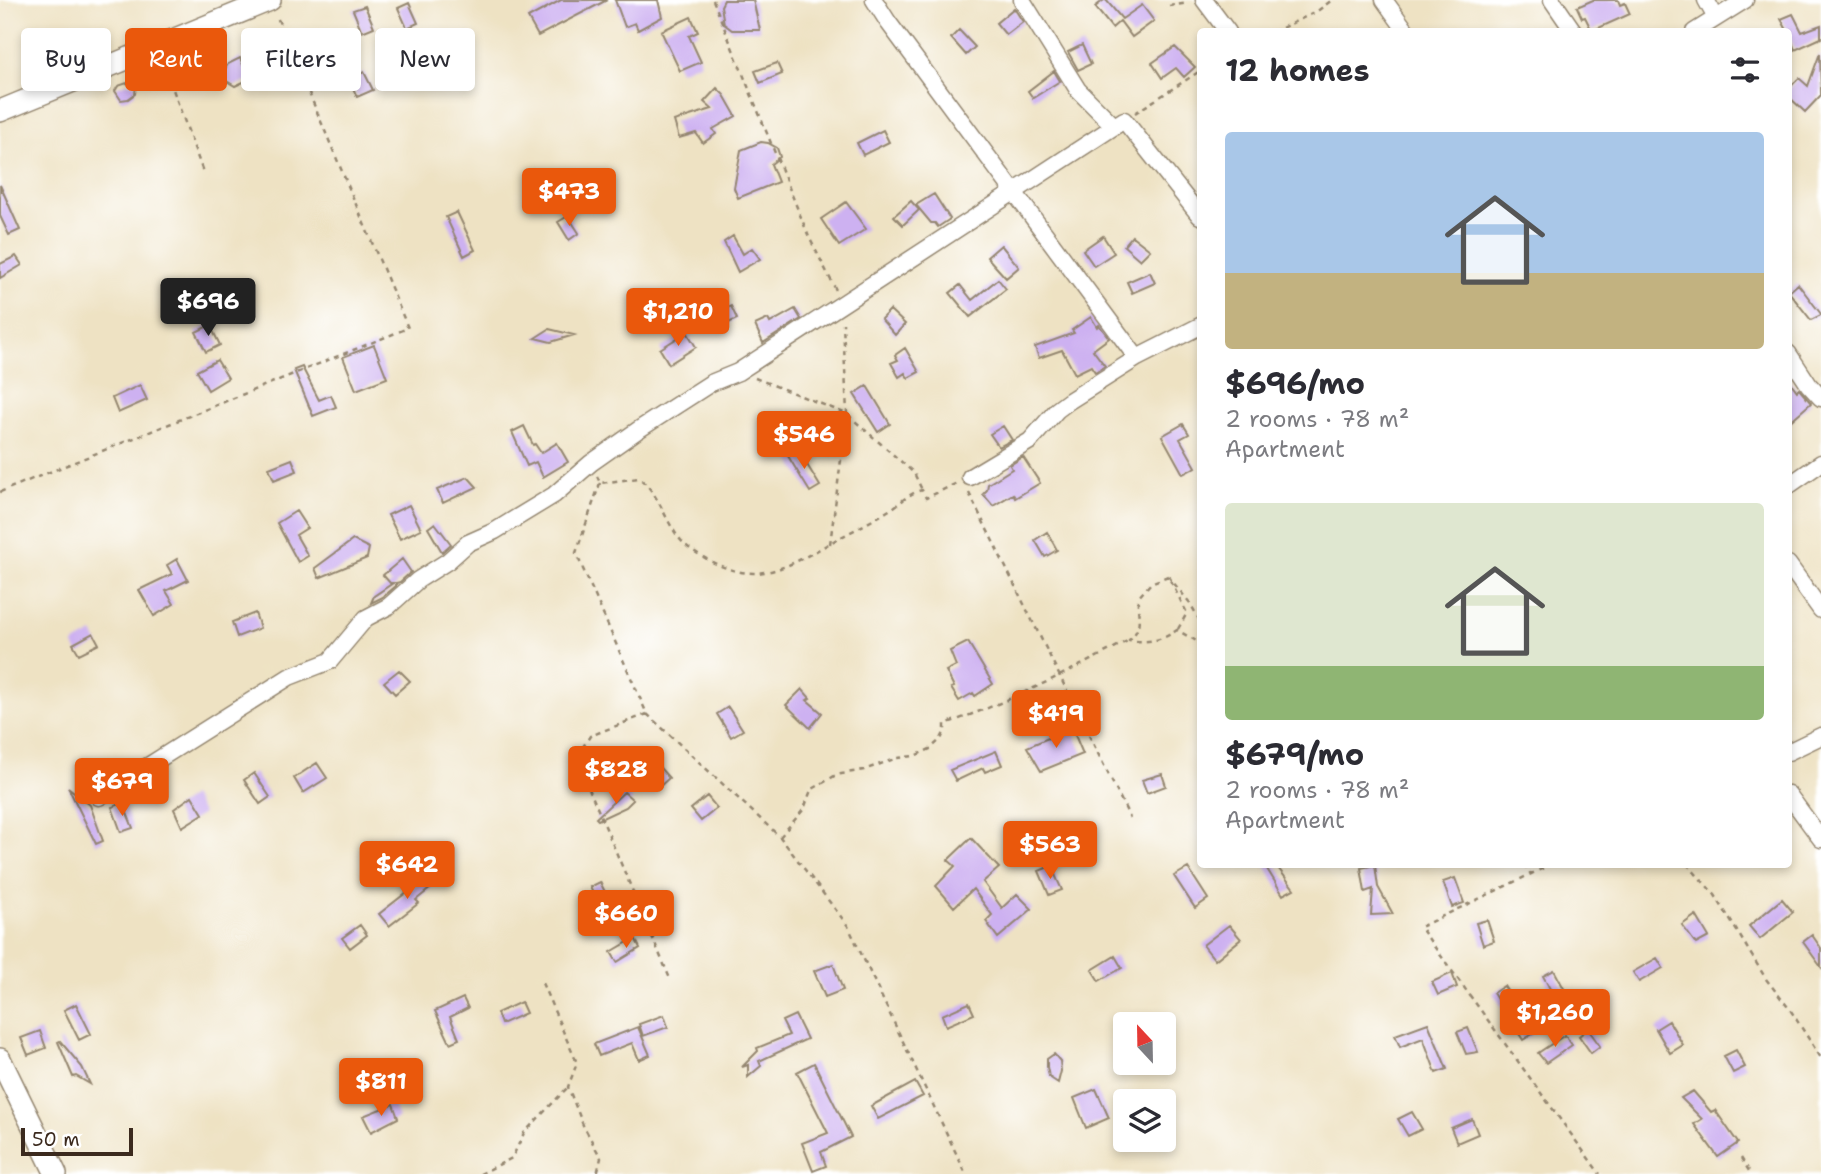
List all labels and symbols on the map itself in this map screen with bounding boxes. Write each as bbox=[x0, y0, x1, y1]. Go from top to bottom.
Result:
pin: $473 bbox=[528, 168, 610, 228]
pin: $696 bbox=[167, 278, 249, 338]
pin: $1,210 bbox=[621, 288, 735, 348]
pin: $546 bbox=[763, 412, 845, 471]
pin: $419 bbox=[1015, 690, 1097, 750]
pin: $828 bbox=[575, 746, 657, 806]
pin: $679 bbox=[81, 758, 163, 818]
pin: $563 bbox=[1009, 822, 1091, 881]
pin: $642 bbox=[366, 842, 448, 901]
pin: $660 bbox=[585, 890, 667, 950]
pin: $1,260 bbox=[1498, 990, 1612, 1049]
north arrow bbox=[1113, 1012, 1176, 1074]
pin: $811 bbox=[340, 1058, 422, 1118]
scale bar bbox=[21, 1125, 133, 1157]

